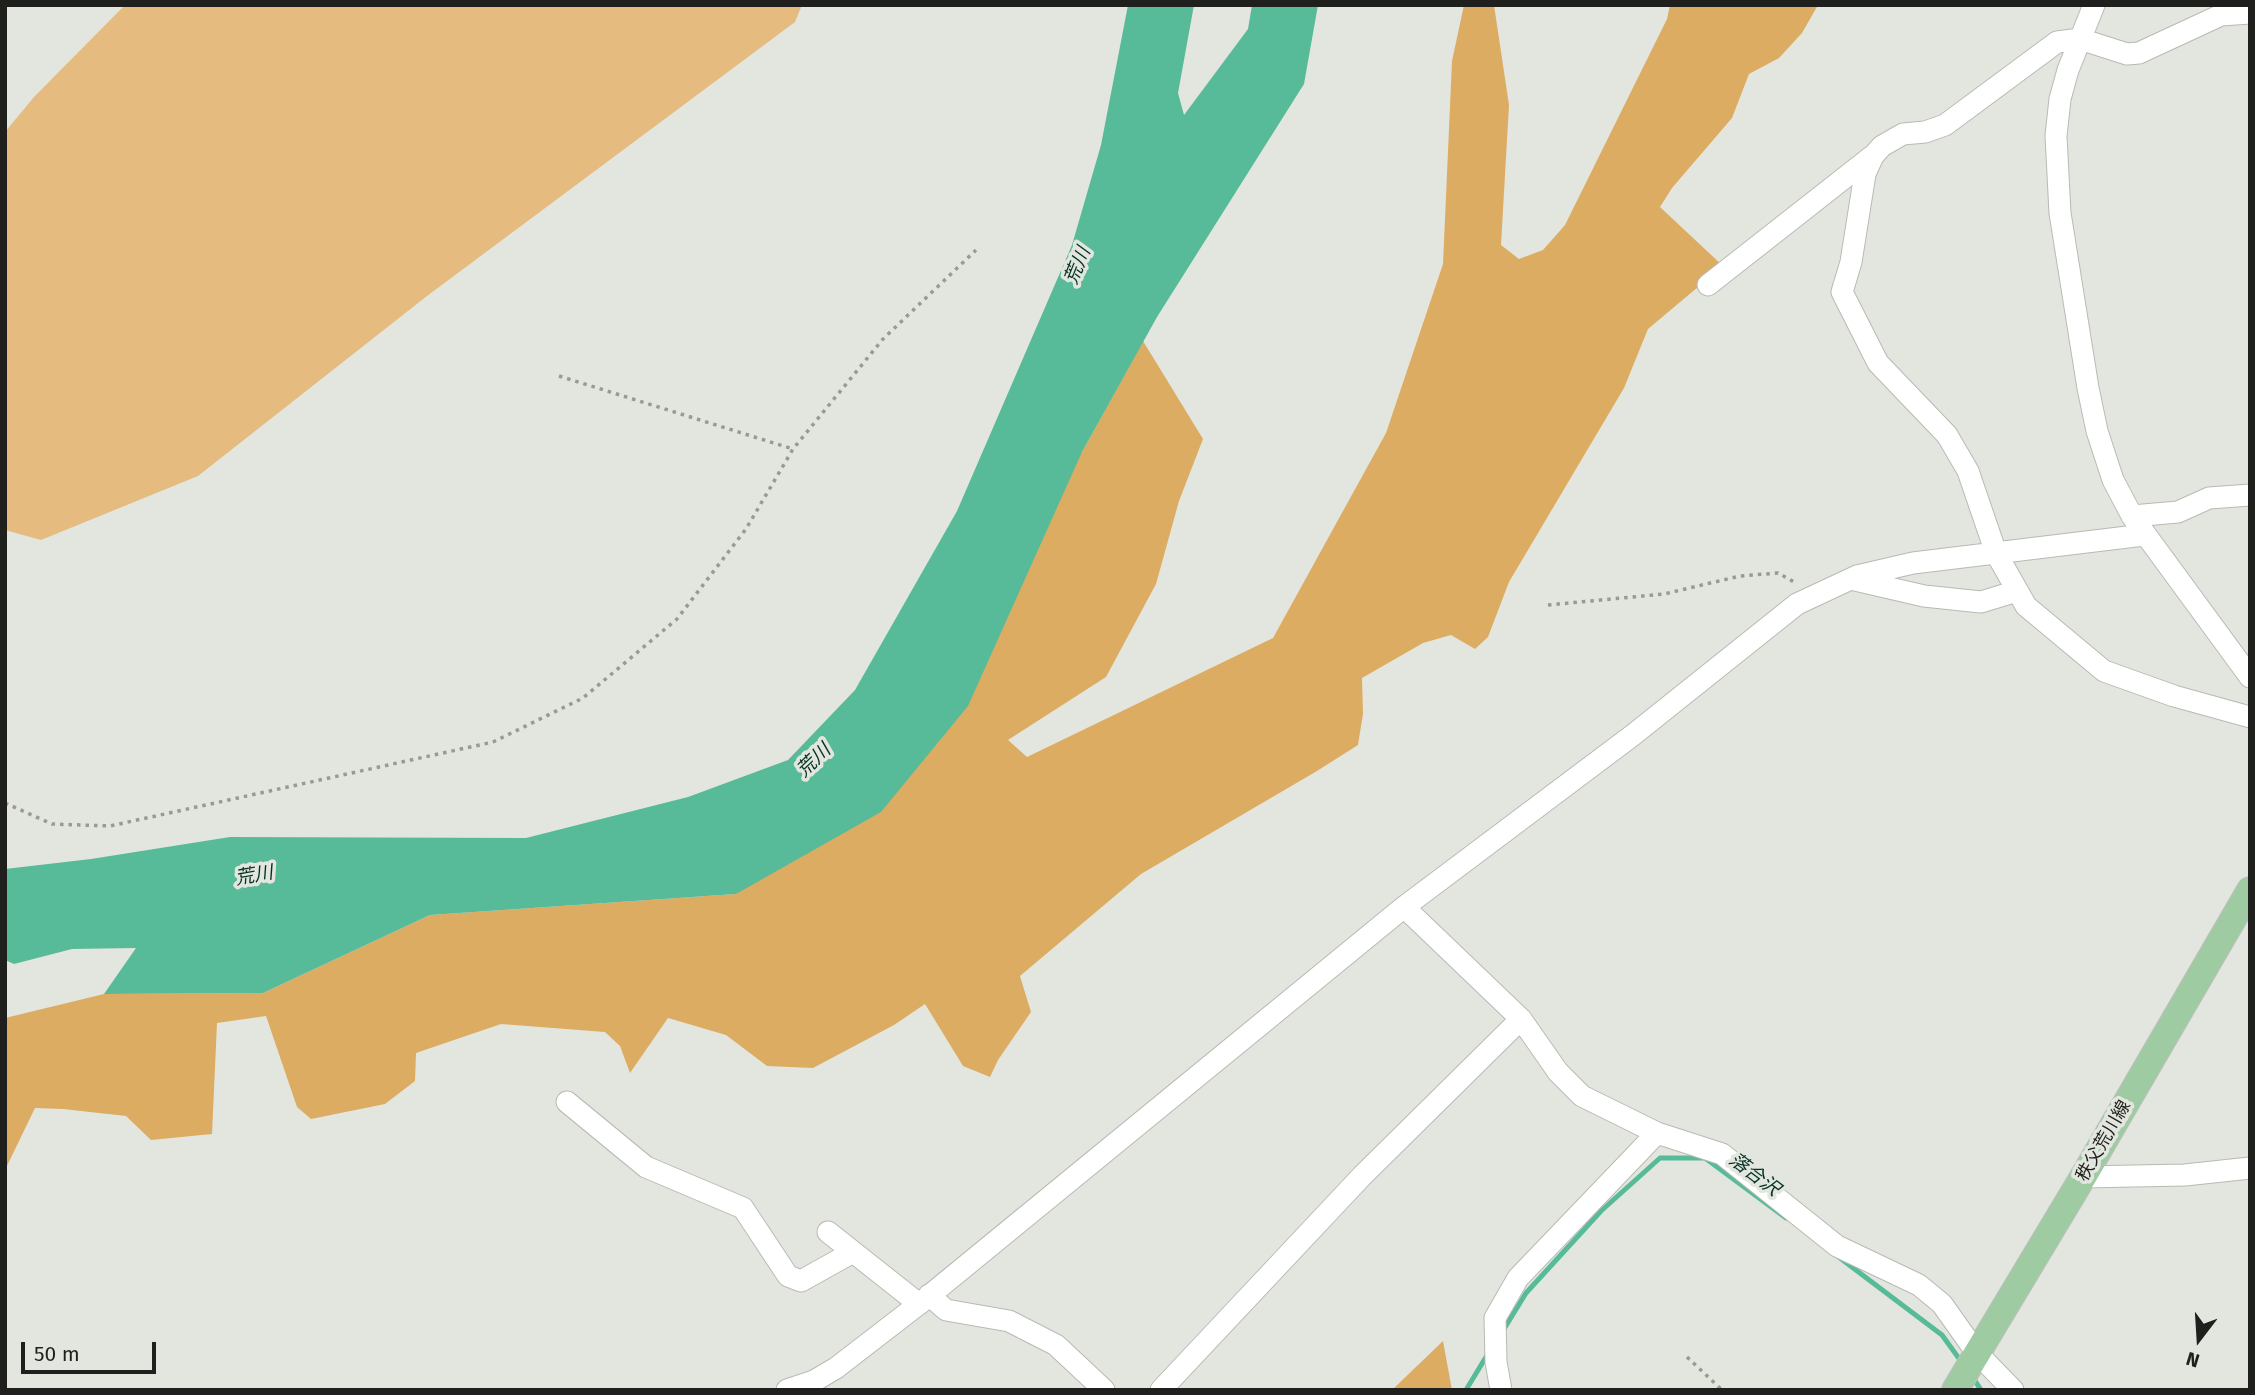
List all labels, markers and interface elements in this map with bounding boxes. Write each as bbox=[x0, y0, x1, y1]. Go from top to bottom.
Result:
water label: 荒川 bbox=[1060, 244, 1096, 288]
water label: 荒川 bbox=[792, 740, 836, 782]
water label: 荒川 bbox=[233, 861, 275, 891]
street label: 秩父荒川線 bbox=[2072, 1097, 2136, 1185]
water label: 落合沢 bbox=[1724, 1149, 1784, 1201]
north arrow bbox=[2164, 1304, 2234, 1374]
scale bar bbox=[24, 1328, 159, 1372]
text: 50 m bbox=[34, 1341, 80, 1367]
text: N bbox=[2183, 1347, 2202, 1372]

